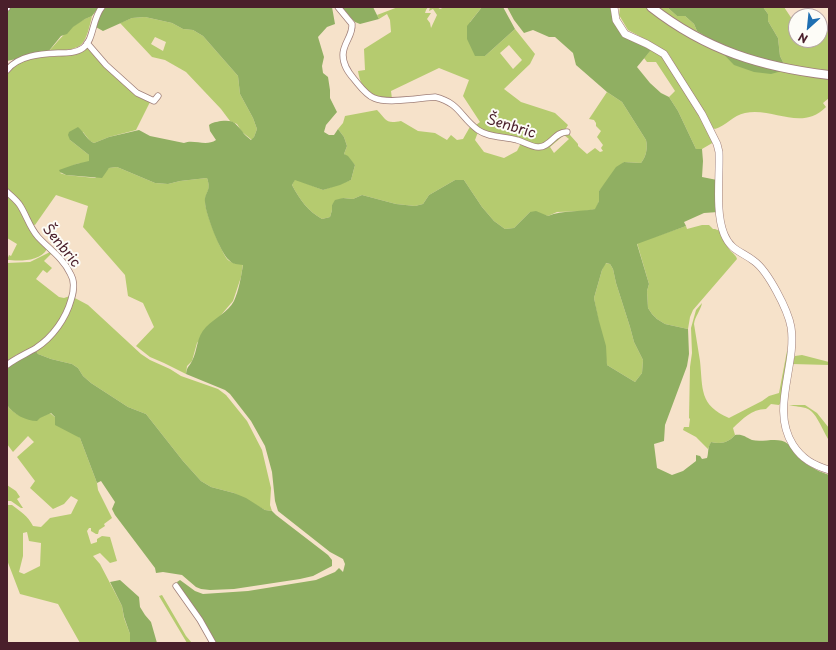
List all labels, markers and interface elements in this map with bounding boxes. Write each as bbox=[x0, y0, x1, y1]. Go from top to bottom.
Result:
north arrow bbox=[788, 8, 828, 48]
text: N bbox=[795, 29, 811, 48]
street label: Šenbric bbox=[484, 112, 538, 142]
street label: Šenbric bbox=[39, 221, 83, 271]

